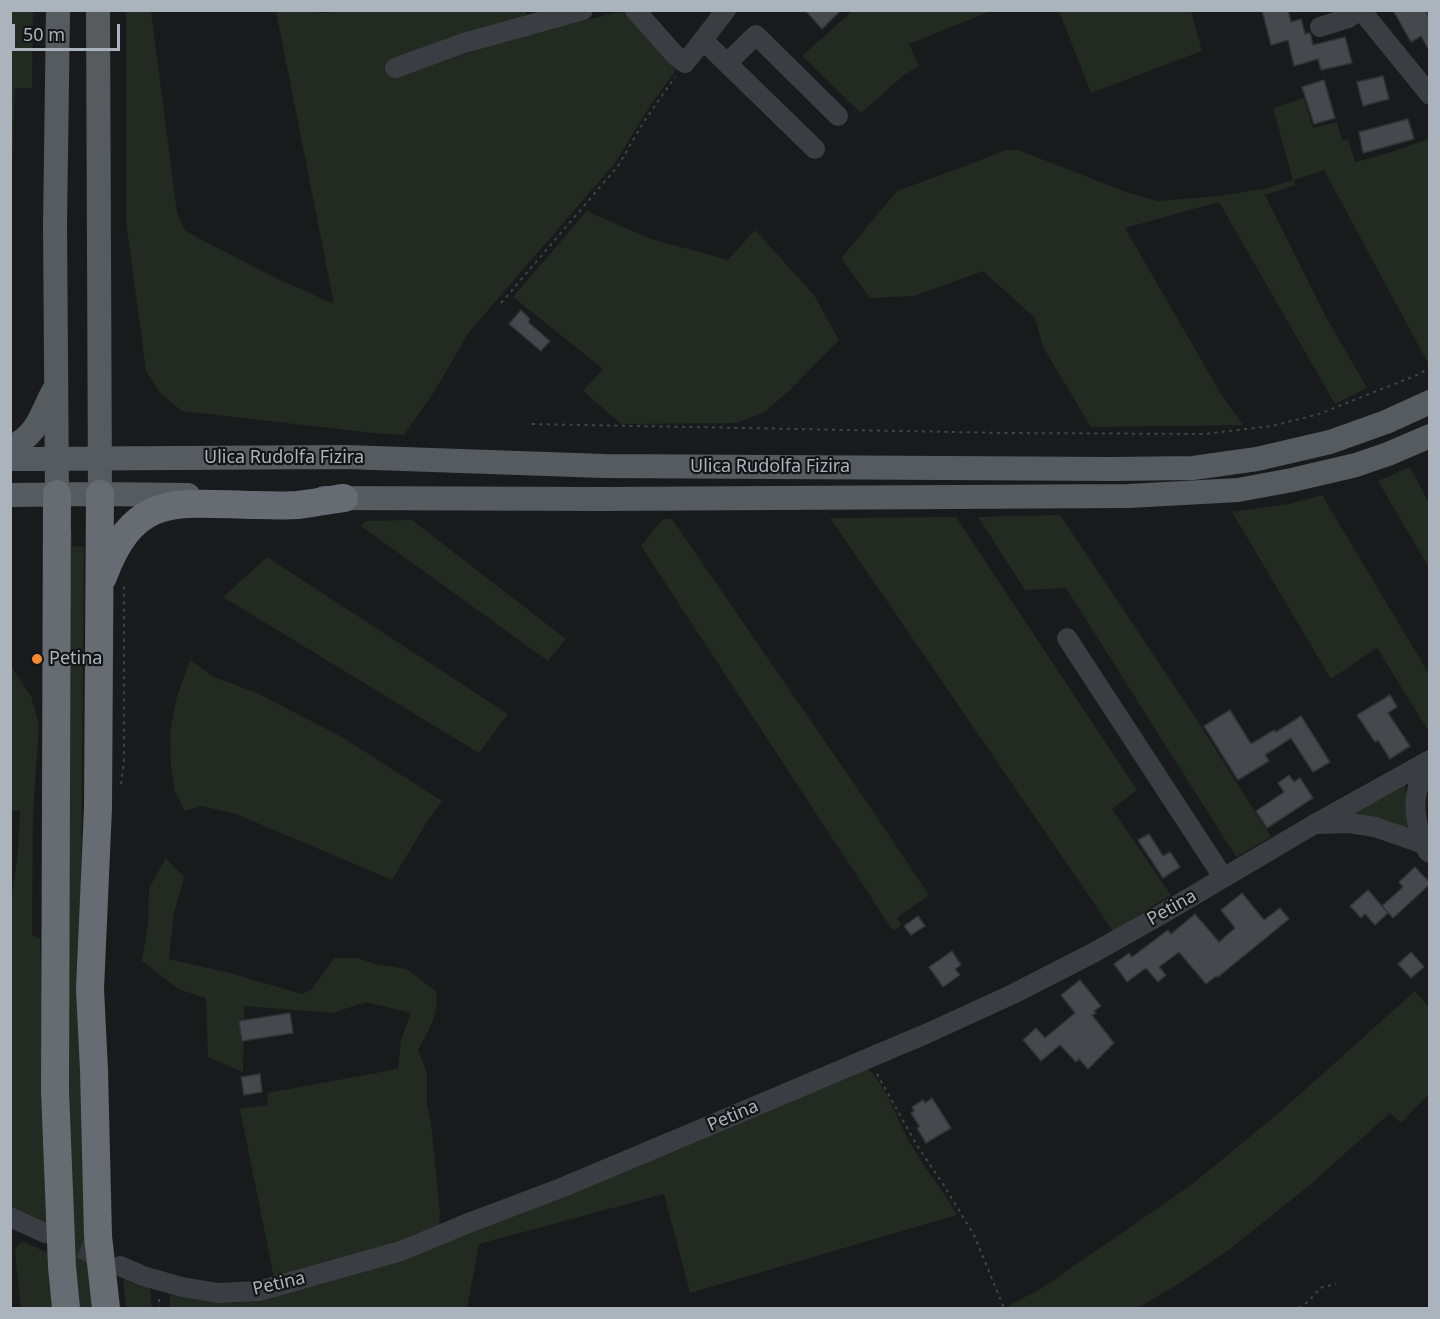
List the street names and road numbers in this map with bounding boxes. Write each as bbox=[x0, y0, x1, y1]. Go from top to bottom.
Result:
street label: Ulica Rudolfa Fizira bbox=[204, 447, 364, 469]
street label: Ulica Rudolfa Fizira bbox=[690, 456, 850, 478]
street label: Petina bbox=[1143, 885, 1201, 931]
street label: Petina bbox=[704, 1096, 762, 1136]
street label: Petina bbox=[251, 1267, 307, 1301]

